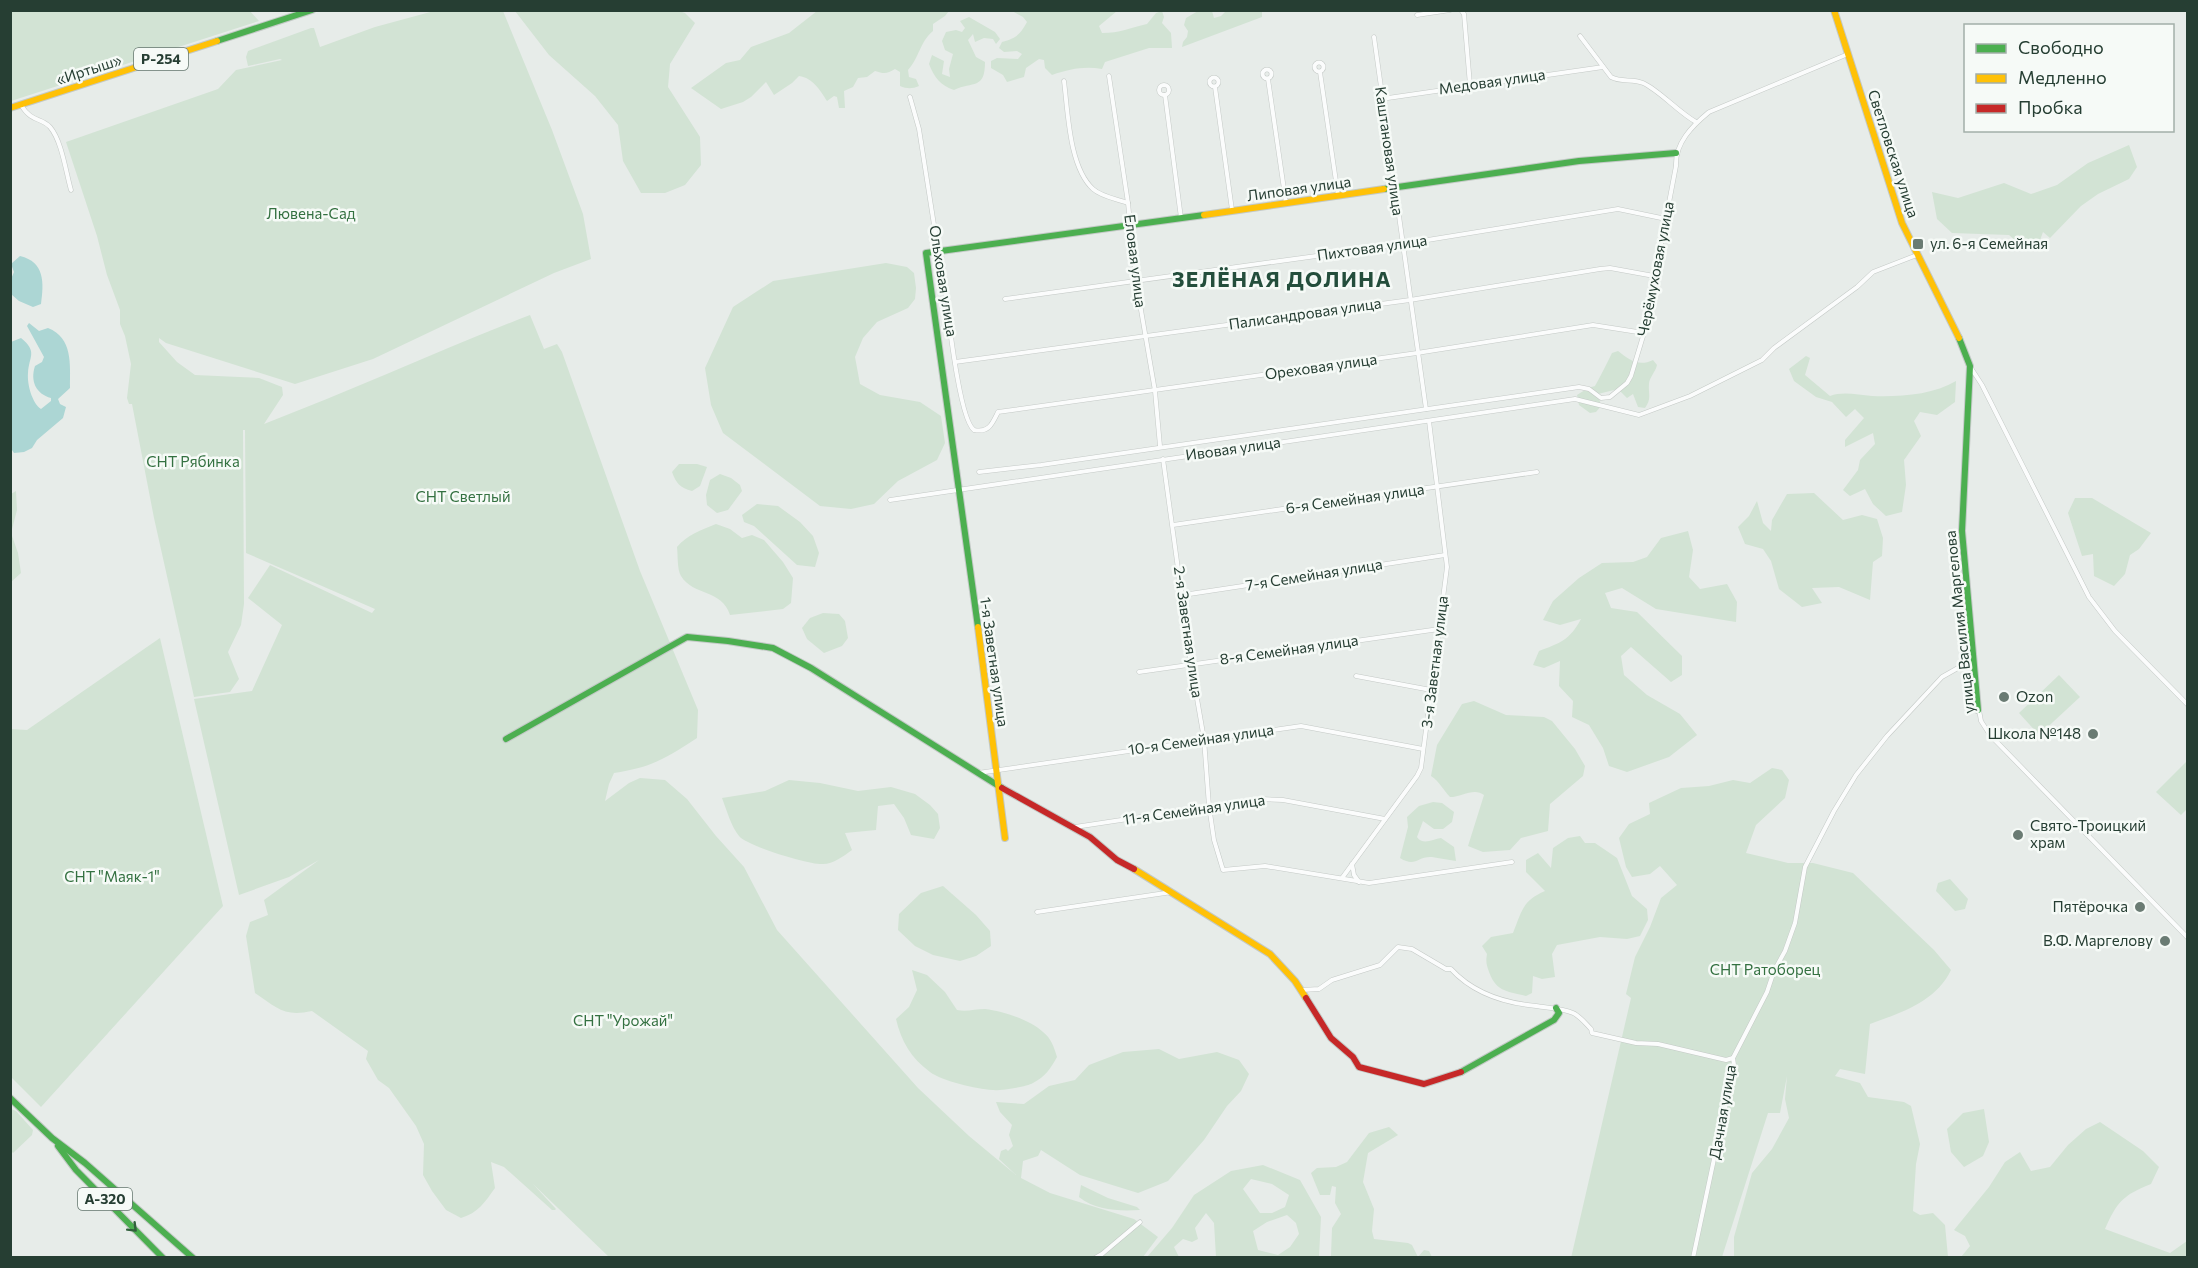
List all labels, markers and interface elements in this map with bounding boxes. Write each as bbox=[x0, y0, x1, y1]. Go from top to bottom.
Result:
legend bbox=[1964, 24, 2174, 132]
text: Свободно bbox=[2018, 36, 2104, 58]
road number: Р-254 bbox=[134, 48, 188, 70]
street label: «Иртыш» bbox=[54, 50, 124, 88]
street label: Медовая улица bbox=[1437, 65, 1546, 97]
text: Медленно bbox=[2018, 66, 2107, 88]
street label: Каштановая улица bbox=[1372, 85, 1408, 217]
street label: Светловская улица bbox=[1865, 87, 1923, 220]
text: Пробка bbox=[2018, 96, 2083, 118]
street label: Липовая улица bbox=[1246, 172, 1352, 204]
street label: Черёмуховая улица bbox=[1633, 200, 1677, 338]
park label: Лювена-Сад bbox=[267, 204, 356, 222]
street label: Еловая улица bbox=[1121, 213, 1151, 309]
street label: Ольховая улица bbox=[926, 224, 962, 338]
street label: Пихтовая улица bbox=[1316, 230, 1428, 264]
place label: ул. 6-я Семейная bbox=[1930, 234, 2048, 252]
marker: ул. 6-я Семейная bbox=[1911, 237, 1925, 251]
district label: ЗЕЛЁНАЯ ДОЛИНА bbox=[1172, 266, 1392, 291]
street label: Палисандровая улица bbox=[1227, 293, 1382, 333]
street label: Ореховая улица bbox=[1264, 349, 1378, 383]
street label: Ивовая улица bbox=[1184, 432, 1282, 464]
park label: СНТ Рябинка bbox=[146, 452, 240, 470]
street label: 6-я Семейная улица bbox=[1284, 479, 1425, 517]
park label: СНТ Светлый bbox=[415, 487, 511, 505]
street label: улица Василия Маргелова bbox=[1940, 530, 1978, 715]
street label: 7-я Семейная улица bbox=[1244, 554, 1384, 594]
street label: 2-я Заветная улица bbox=[1171, 565, 1207, 699]
street label: 3-я Заветная улица bbox=[1417, 595, 1451, 729]
street label: 1-я Заветная улица bbox=[977, 596, 1013, 728]
street label: 8-я Семейная улица bbox=[1218, 630, 1359, 668]
place label: Ozon bbox=[2016, 687, 2053, 705]
marker: Ozon bbox=[1997, 690, 2011, 704]
street label: 10-я Семейная улица bbox=[1127, 720, 1275, 758]
place label: Школа №148 bbox=[1987, 724, 2081, 742]
marker: Школа №148 bbox=[2086, 727, 2100, 741]
street label: 11-я Семейная улица bbox=[1122, 790, 1266, 828]
place label: Свято-Троицкий храм bbox=[2030, 816, 2146, 851]
marker: Свято-Троицкий храм bbox=[2011, 828, 2025, 842]
park label: СНТ "Маяк-1" bbox=[64, 867, 160, 885]
place label: Пятёрочка bbox=[2053, 897, 2128, 915]
marker: Пятёрочка bbox=[2133, 900, 2147, 914]
place label: В.Ф. Маргелову bbox=[2043, 931, 2153, 949]
marker: В.Ф. Маргелову bbox=[2158, 934, 2172, 948]
park label: СНТ Ратоборец bbox=[1710, 960, 1821, 978]
park label: СНТ "Урожай" bbox=[573, 1011, 673, 1029]
street label: Дачная улица bbox=[1705, 1063, 1739, 1160]
road number: А-320 bbox=[78, 1188, 132, 1210]
one-way arrow bbox=[126, 1220, 137, 1231]

